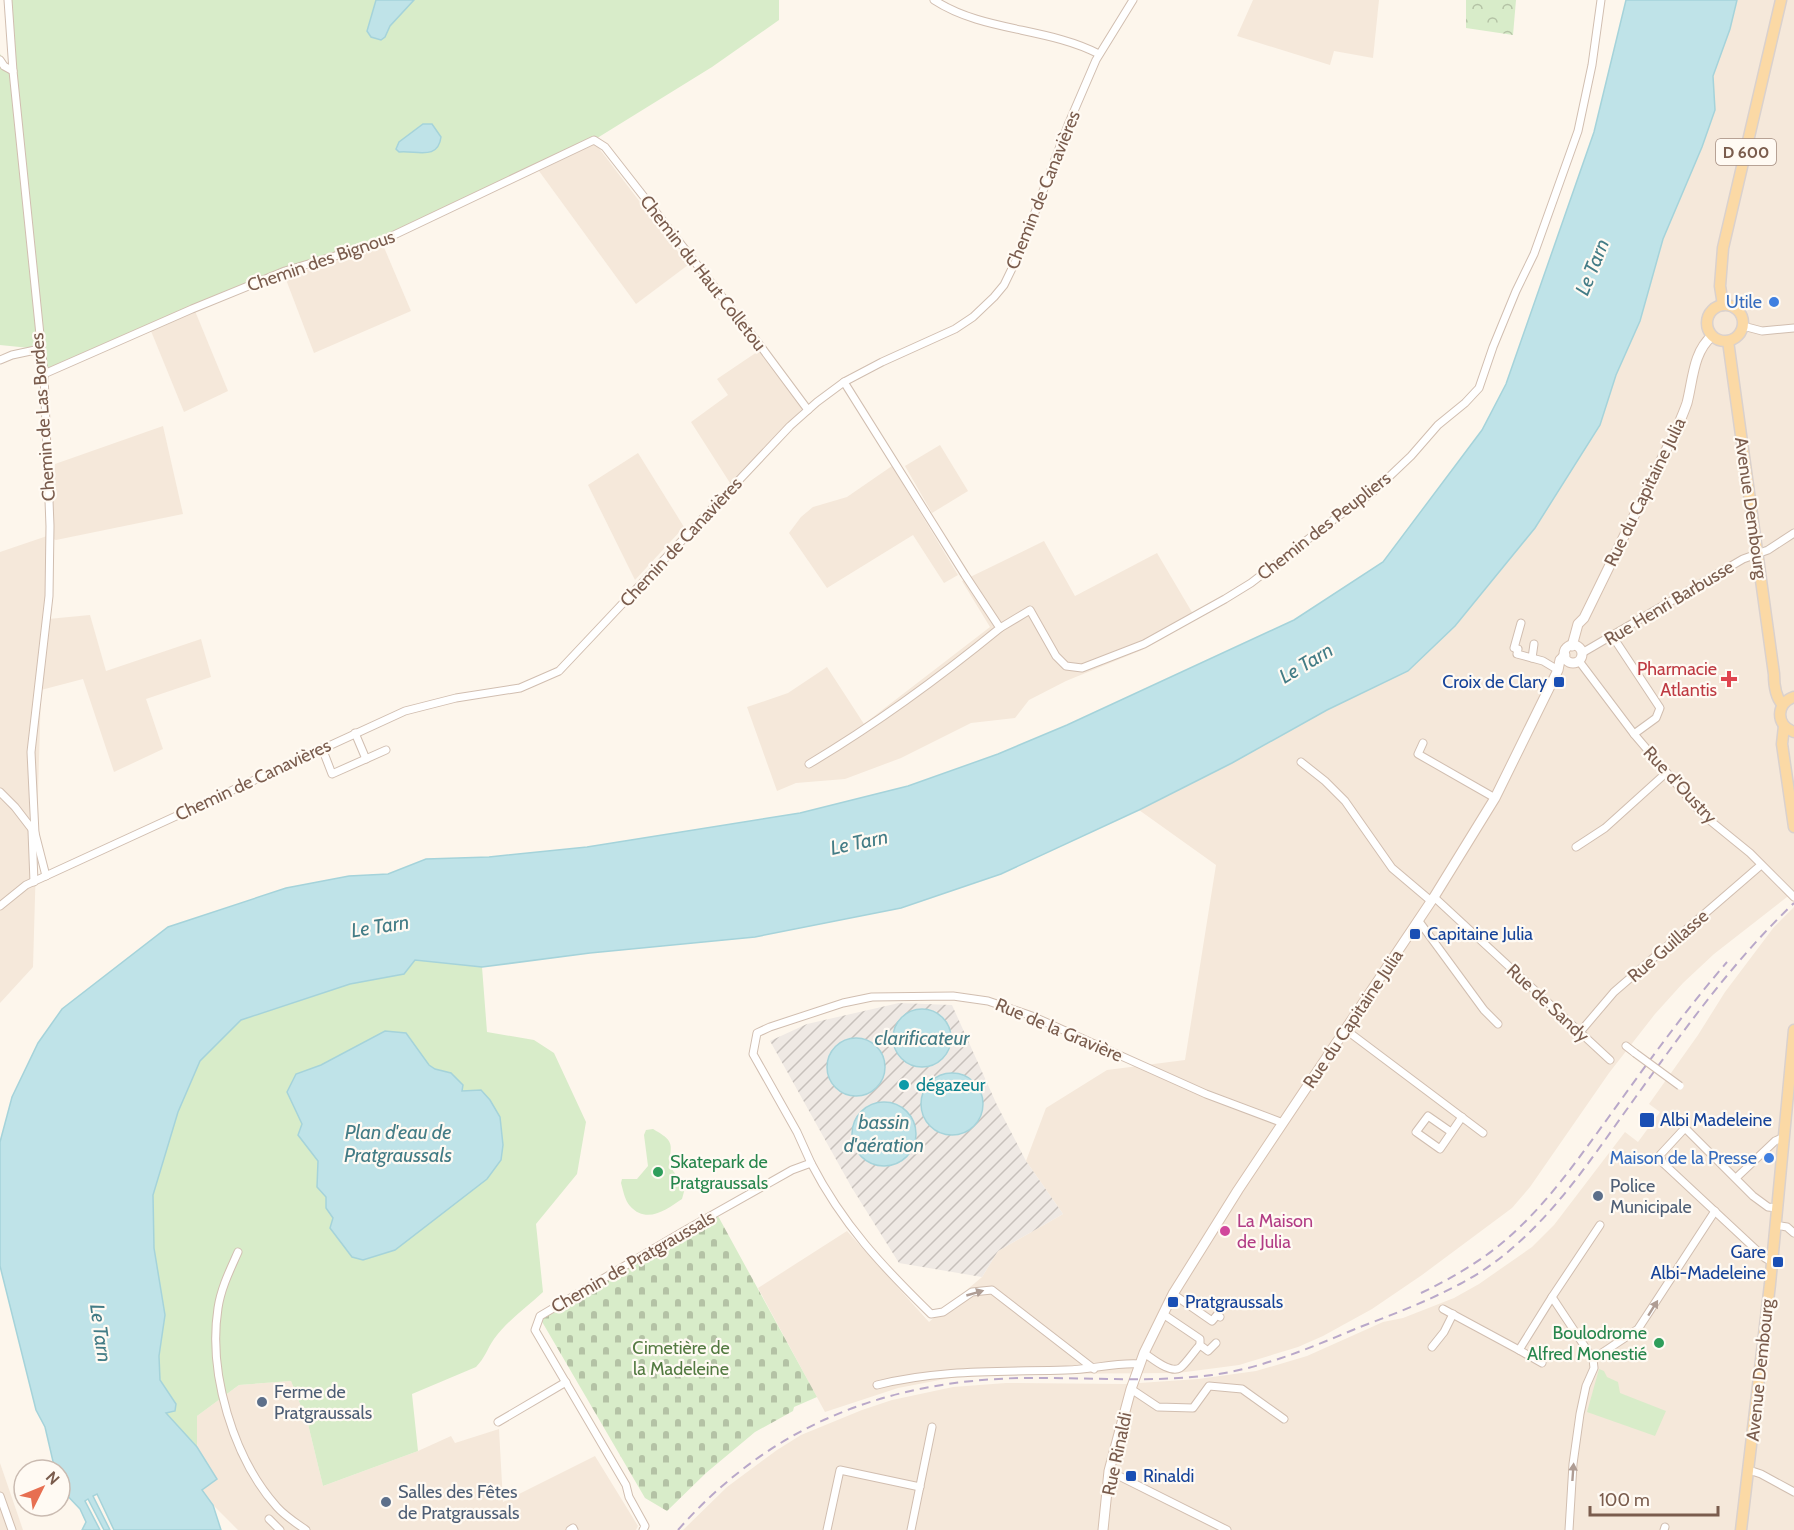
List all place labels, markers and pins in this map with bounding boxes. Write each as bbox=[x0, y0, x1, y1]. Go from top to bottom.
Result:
place label: Utile bbox=[1726, 291, 1762, 313]
marker: Utile bbox=[1767, 295, 1781, 309]
place label: Pharmacie Atlantis bbox=[1637, 658, 1717, 701]
place label: Croix de Clary bbox=[1442, 671, 1547, 693]
marker: Pharmacie Atlantis bbox=[1722, 672, 1736, 686]
marker: Croix de Clary bbox=[1552, 675, 1566, 689]
place label: Capitaine Julia bbox=[1427, 923, 1533, 945]
marker: Capitaine Julia bbox=[1408, 927, 1422, 941]
place label: dégazeur bbox=[916, 1074, 986, 1096]
marker: dégazeur bbox=[897, 1078, 911, 1092]
place label: Albi Madeleine bbox=[1660, 1109, 1772, 1131]
marker: Albi Madeleine bbox=[1638, 1111, 1656, 1129]
place label: Maison de la Presse bbox=[1609, 1147, 1757, 1169]
place label: Skatepark de Pratgraussals bbox=[670, 1151, 768, 1194]
marker: Maison de la Presse bbox=[1762, 1151, 1776, 1165]
marker: Skatepark de Pratgraussals bbox=[651, 1165, 665, 1179]
place label: Police Municipale bbox=[1610, 1175, 1692, 1218]
marker: Police Municipale bbox=[1591, 1189, 1605, 1203]
place label: La Maison de Julia bbox=[1237, 1210, 1313, 1253]
marker: La Maison de Julia bbox=[1218, 1224, 1232, 1238]
place label: Gare Albi-Madeleine bbox=[1651, 1241, 1766, 1284]
marker: Gare Albi-Madeleine bbox=[1771, 1255, 1785, 1269]
place label: Pratgraussals bbox=[1185, 1291, 1283, 1313]
marker: Pratgraussals bbox=[1166, 1295, 1180, 1309]
place label: Boulodrome Alfred Monestié bbox=[1527, 1322, 1647, 1365]
marker: Boulodrome Alfred Monestié bbox=[1652, 1336, 1666, 1350]
place label: Ferme de Pratgraussals bbox=[274, 1381, 372, 1424]
marker: Ferme de Pratgraussals bbox=[255, 1395, 269, 1409]
place label: Rinaldi bbox=[1143, 1465, 1194, 1487]
marker: Rinaldi bbox=[1124, 1469, 1138, 1483]
place label: Salles des Fêtes de Pratgraussals bbox=[398, 1481, 519, 1524]
marker: Salles des Fêtes de Pratgraussals bbox=[379, 1495, 393, 1509]

